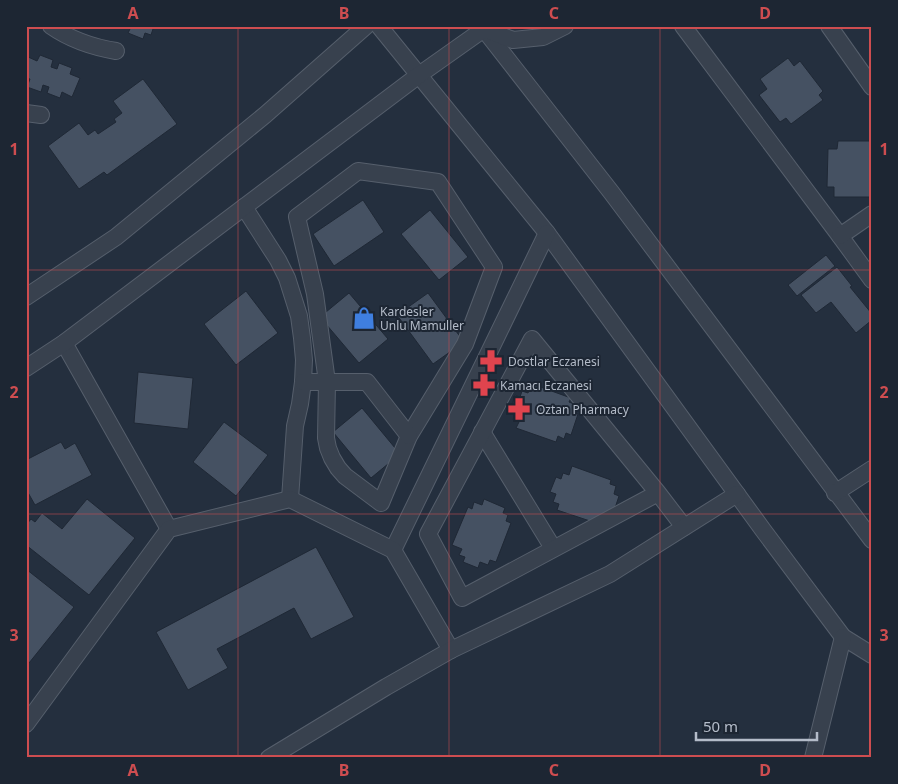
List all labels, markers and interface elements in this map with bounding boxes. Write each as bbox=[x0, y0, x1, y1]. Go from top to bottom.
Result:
text: A bbox=[127, 2, 139, 24]
text: B bbox=[339, 2, 349, 24]
text: C bbox=[549, 2, 559, 24]
text: D bbox=[759, 2, 771, 24]
text: 1 bbox=[9, 138, 19, 160]
text: 1 bbox=[879, 138, 889, 160]
place label: Kardesler Unlu Mamuller bbox=[380, 303, 464, 334]
shop icon: Kardesler Unlu Mamuller bbox=[351, 305, 377, 331]
pharmacy icon: Dostlar Eczanesi bbox=[478, 348, 504, 374]
place label: Dostlar Eczanesi bbox=[508, 353, 600, 370]
pharmacy icon: Kamacı Eczanesi bbox=[471, 372, 497, 398]
place label: Kamacı Eczanesi bbox=[500, 377, 592, 394]
text: 2 bbox=[9, 381, 19, 403]
text: 2 bbox=[879, 381, 889, 403]
pharmacy icon: Oztan Pharmacy bbox=[506, 396, 532, 422]
place label: Oztan Pharmacy bbox=[536, 401, 630, 418]
text: 3 bbox=[9, 624, 19, 646]
text: 3 bbox=[879, 624, 889, 646]
scale bar bbox=[696, 709, 817, 741]
text: 50 m bbox=[703, 716, 738, 736]
text: A bbox=[127, 759, 139, 781]
text: B bbox=[339, 759, 349, 781]
text: C bbox=[549, 759, 559, 781]
text: D bbox=[759, 759, 771, 781]

